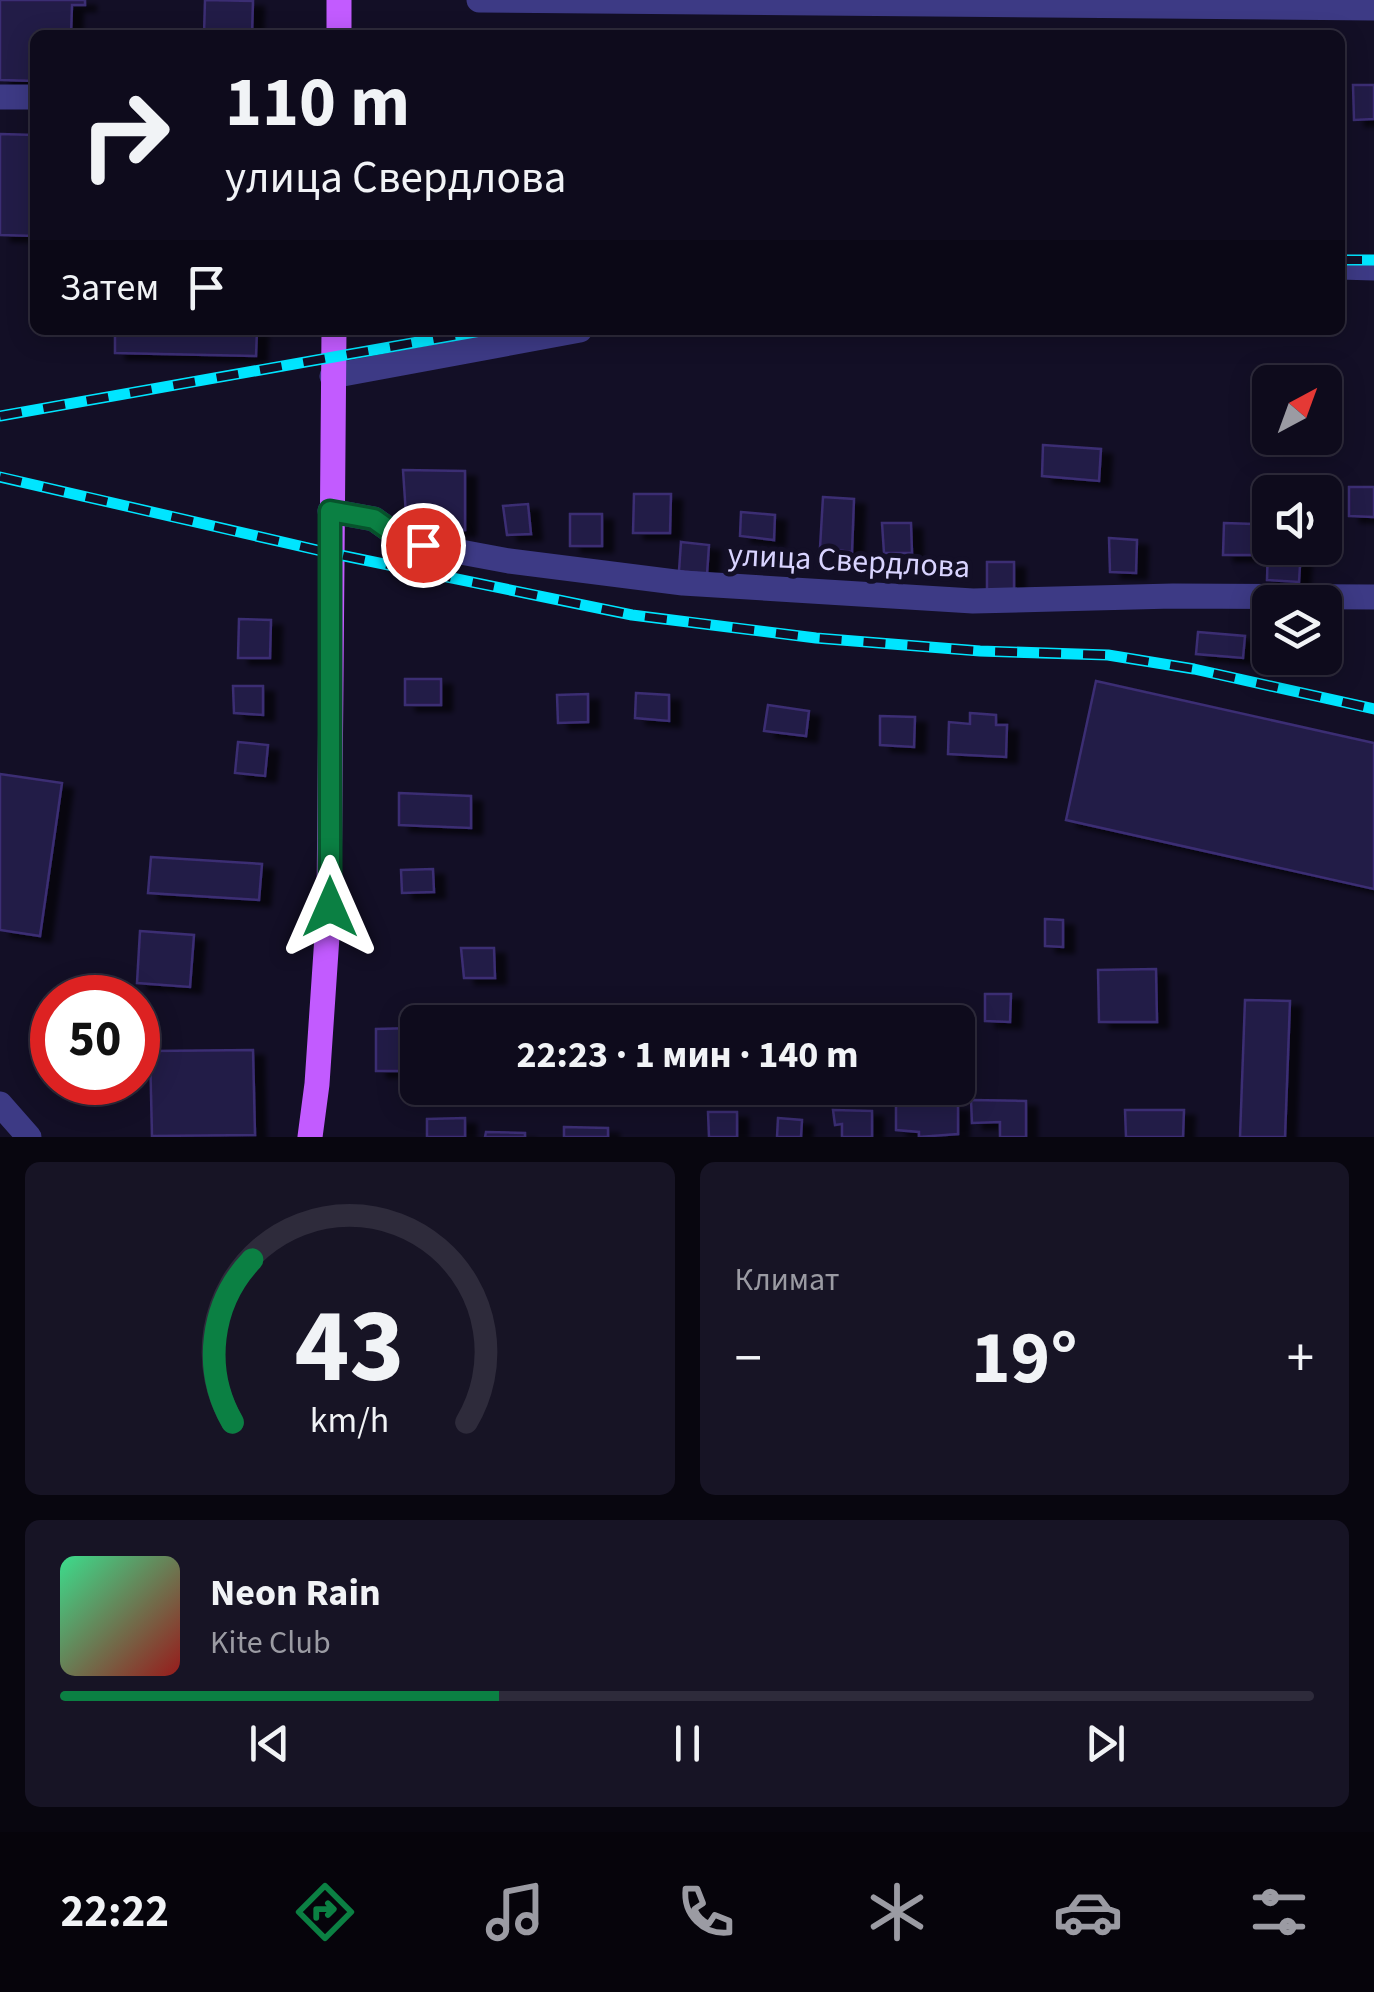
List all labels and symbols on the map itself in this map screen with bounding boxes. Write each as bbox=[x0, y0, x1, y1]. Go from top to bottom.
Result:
north arrow bbox=[1252, 365, 1342, 455]
pin bbox=[381, 503, 466, 588]
street label: улица Свердлова bbox=[727, 532, 971, 590]
position arrow bbox=[278, 855, 382, 959]
speed limit sign: 50 bbox=[30, 975, 160, 1105]

